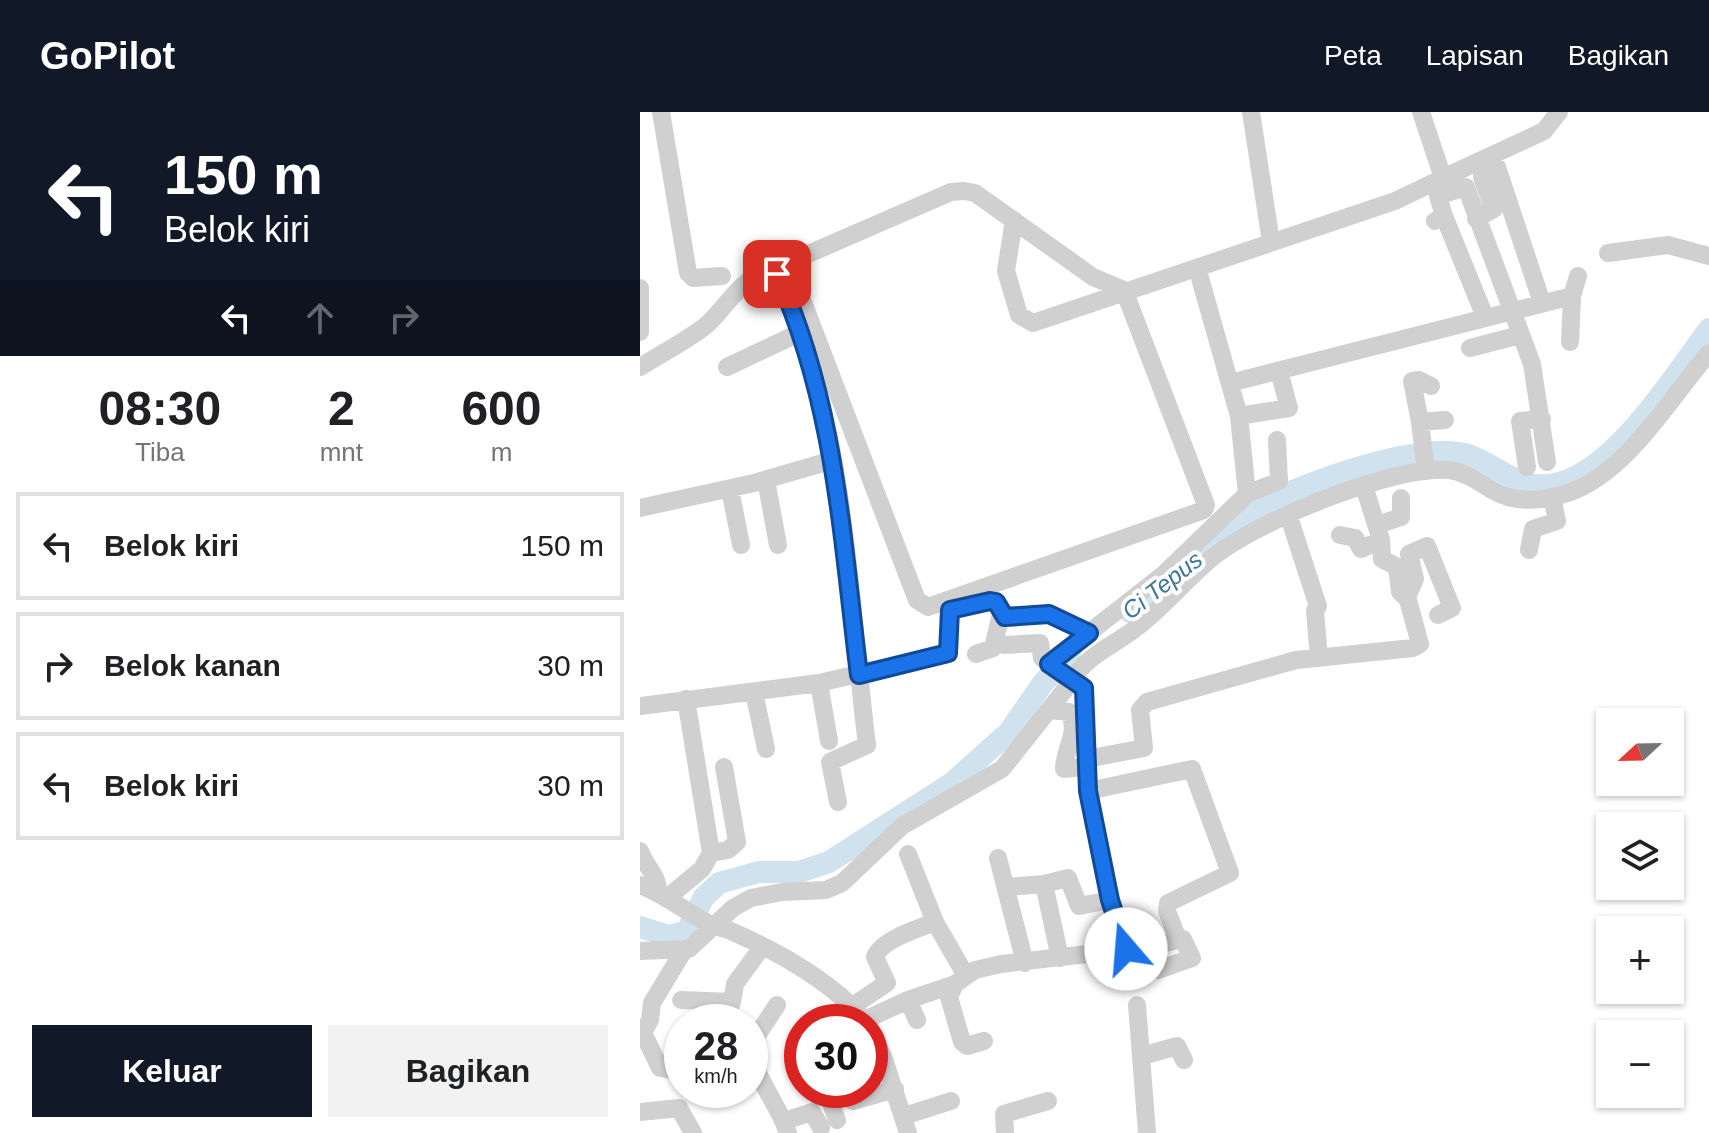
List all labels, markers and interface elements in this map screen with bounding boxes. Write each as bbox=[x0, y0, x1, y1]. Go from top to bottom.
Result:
text: GoPilot bbox=[40, 35, 175, 77]
text: Peta bbox=[1324, 40, 1382, 71]
text: Lapisan bbox=[1426, 40, 1524, 71]
text: Bagikan bbox=[1568, 40, 1669, 71]
text: 150 m bbox=[164, 143, 323, 206]
icon: left bbox=[32, 144, 136, 248]
text: Belok kiri bbox=[164, 209, 310, 250]
pin bbox=[743, 240, 811, 308]
icon: arrive bbox=[755, 252, 799, 296]
icon: left bbox=[214, 296, 258, 340]
icon: ahead bbox=[298, 296, 342, 340]
icon: right bbox=[382, 296, 426, 340]
text: 08:30 bbox=[98, 382, 221, 435]
text: 2 bbox=[328, 382, 355, 435]
text: 600 bbox=[461, 382, 542, 435]
text: Tiba bbox=[135, 437, 185, 467]
text: mnt bbox=[320, 437, 363, 467]
text: m bbox=[491, 437, 512, 467]
icon: left bbox=[36, 524, 80, 568]
text: Belok kiri bbox=[104, 529, 239, 562]
text: 150 m bbox=[521, 529, 604, 562]
water label: Ci Tepus bbox=[1117, 545, 1207, 625]
icon: right bbox=[36, 644, 80, 688]
text: Belok kanan bbox=[104, 649, 281, 682]
text: 30 m bbox=[537, 649, 604, 682]
north arrow bbox=[1596, 708, 1684, 796]
map controls bbox=[1596, 708, 1684, 1108]
icon: left bbox=[36, 764, 80, 808]
text: Belok kiri bbox=[104, 769, 239, 802]
text: 30 m bbox=[537, 769, 604, 802]
button: layers bbox=[1596, 812, 1684, 900]
position arrow bbox=[1084, 907, 1168, 991]
button: + bbox=[1596, 916, 1684, 1004]
speed limit sign: 30 bbox=[784, 1004, 888, 1108]
button: − bbox=[1596, 1020, 1684, 1108]
text: 28 bbox=[694, 1024, 738, 1068]
button: Keluar bbox=[32, 1025, 312, 1117]
button: Bagikan bbox=[328, 1025, 608, 1117]
text: km/h bbox=[694, 1065, 738, 1087]

